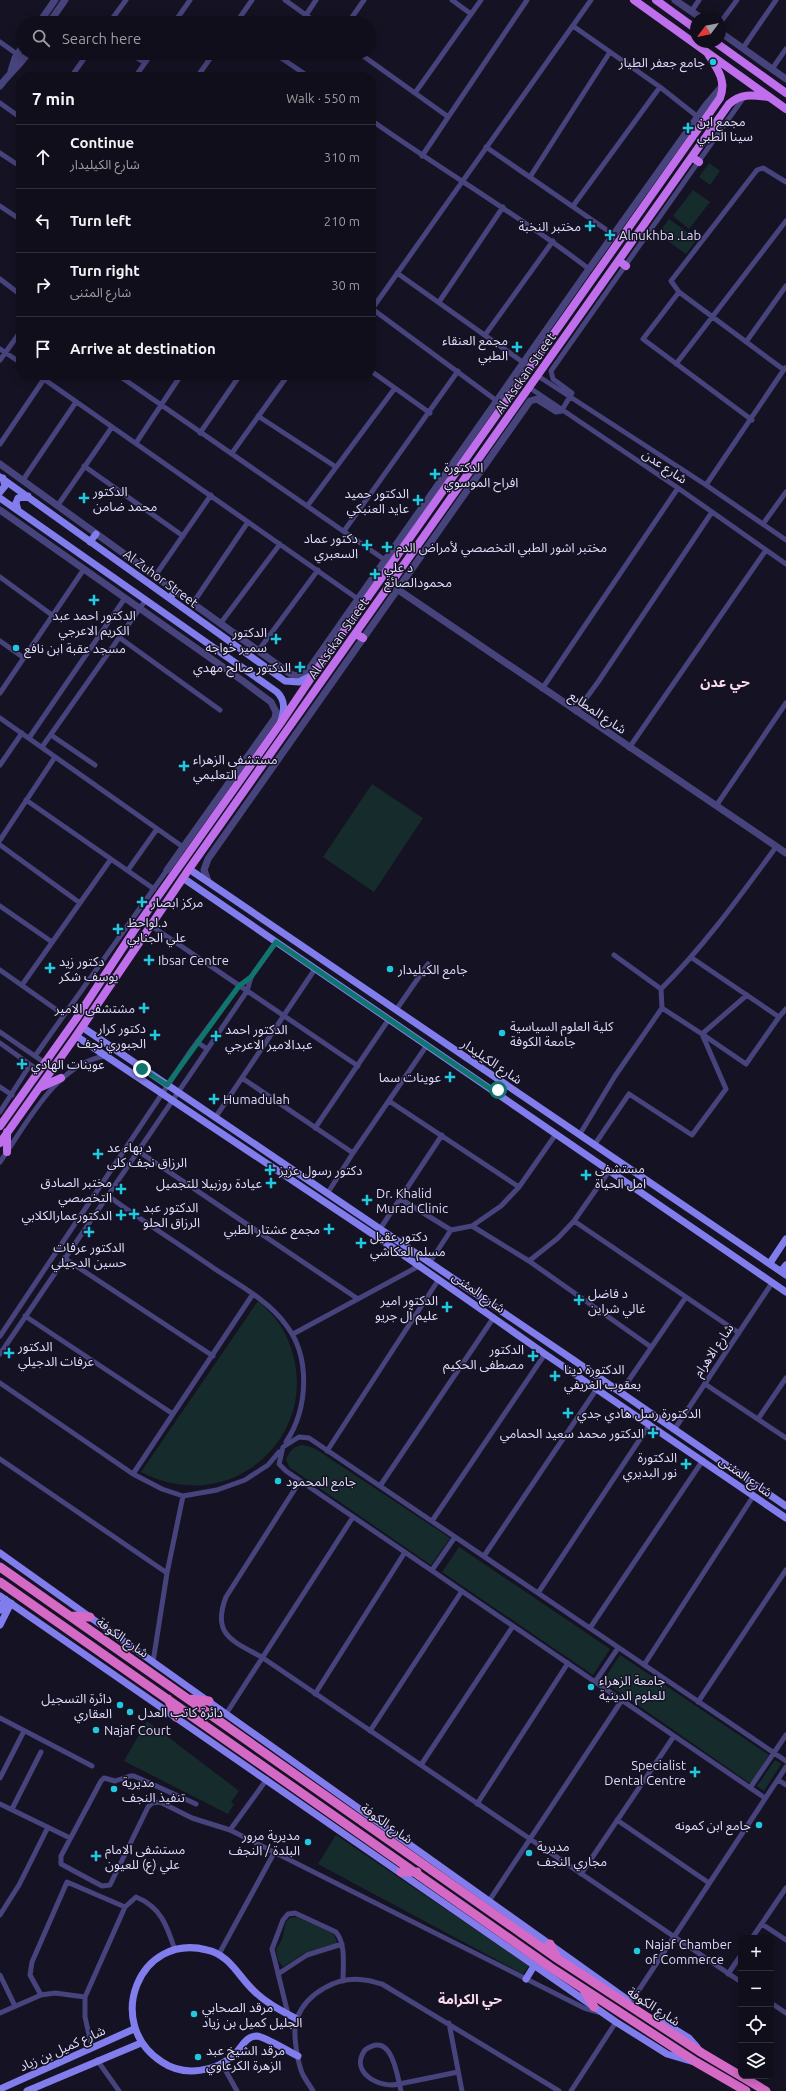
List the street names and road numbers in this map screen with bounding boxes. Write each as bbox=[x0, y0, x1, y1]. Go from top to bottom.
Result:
street label: Al Asckan Street bbox=[492, 330, 558, 416]
street label: شارع عدن bbox=[638, 446, 690, 489]
street label: Al Zuhor Street bbox=[121, 546, 201, 610]
street label: Al Asckan Street bbox=[305, 595, 371, 681]
street label: شارع المطابع bbox=[565, 688, 629, 739]
street label: شارع الكيليدار bbox=[456, 1035, 525, 1090]
street label: شارع المثنى bbox=[448, 1269, 508, 1319]
street label: شارع الاهرام bbox=[690, 1321, 739, 1381]
street label: شارع المثنى bbox=[715, 1453, 775, 1503]
street label: شارع الكوفة bbox=[92, 1614, 151, 1663]
street label: شارع الكوفة bbox=[356, 1800, 415, 1849]
street label: شارع الكوفة bbox=[623, 1984, 683, 2031]
street label: شارع كميل بن زياد bbox=[17, 2023, 109, 2077]

